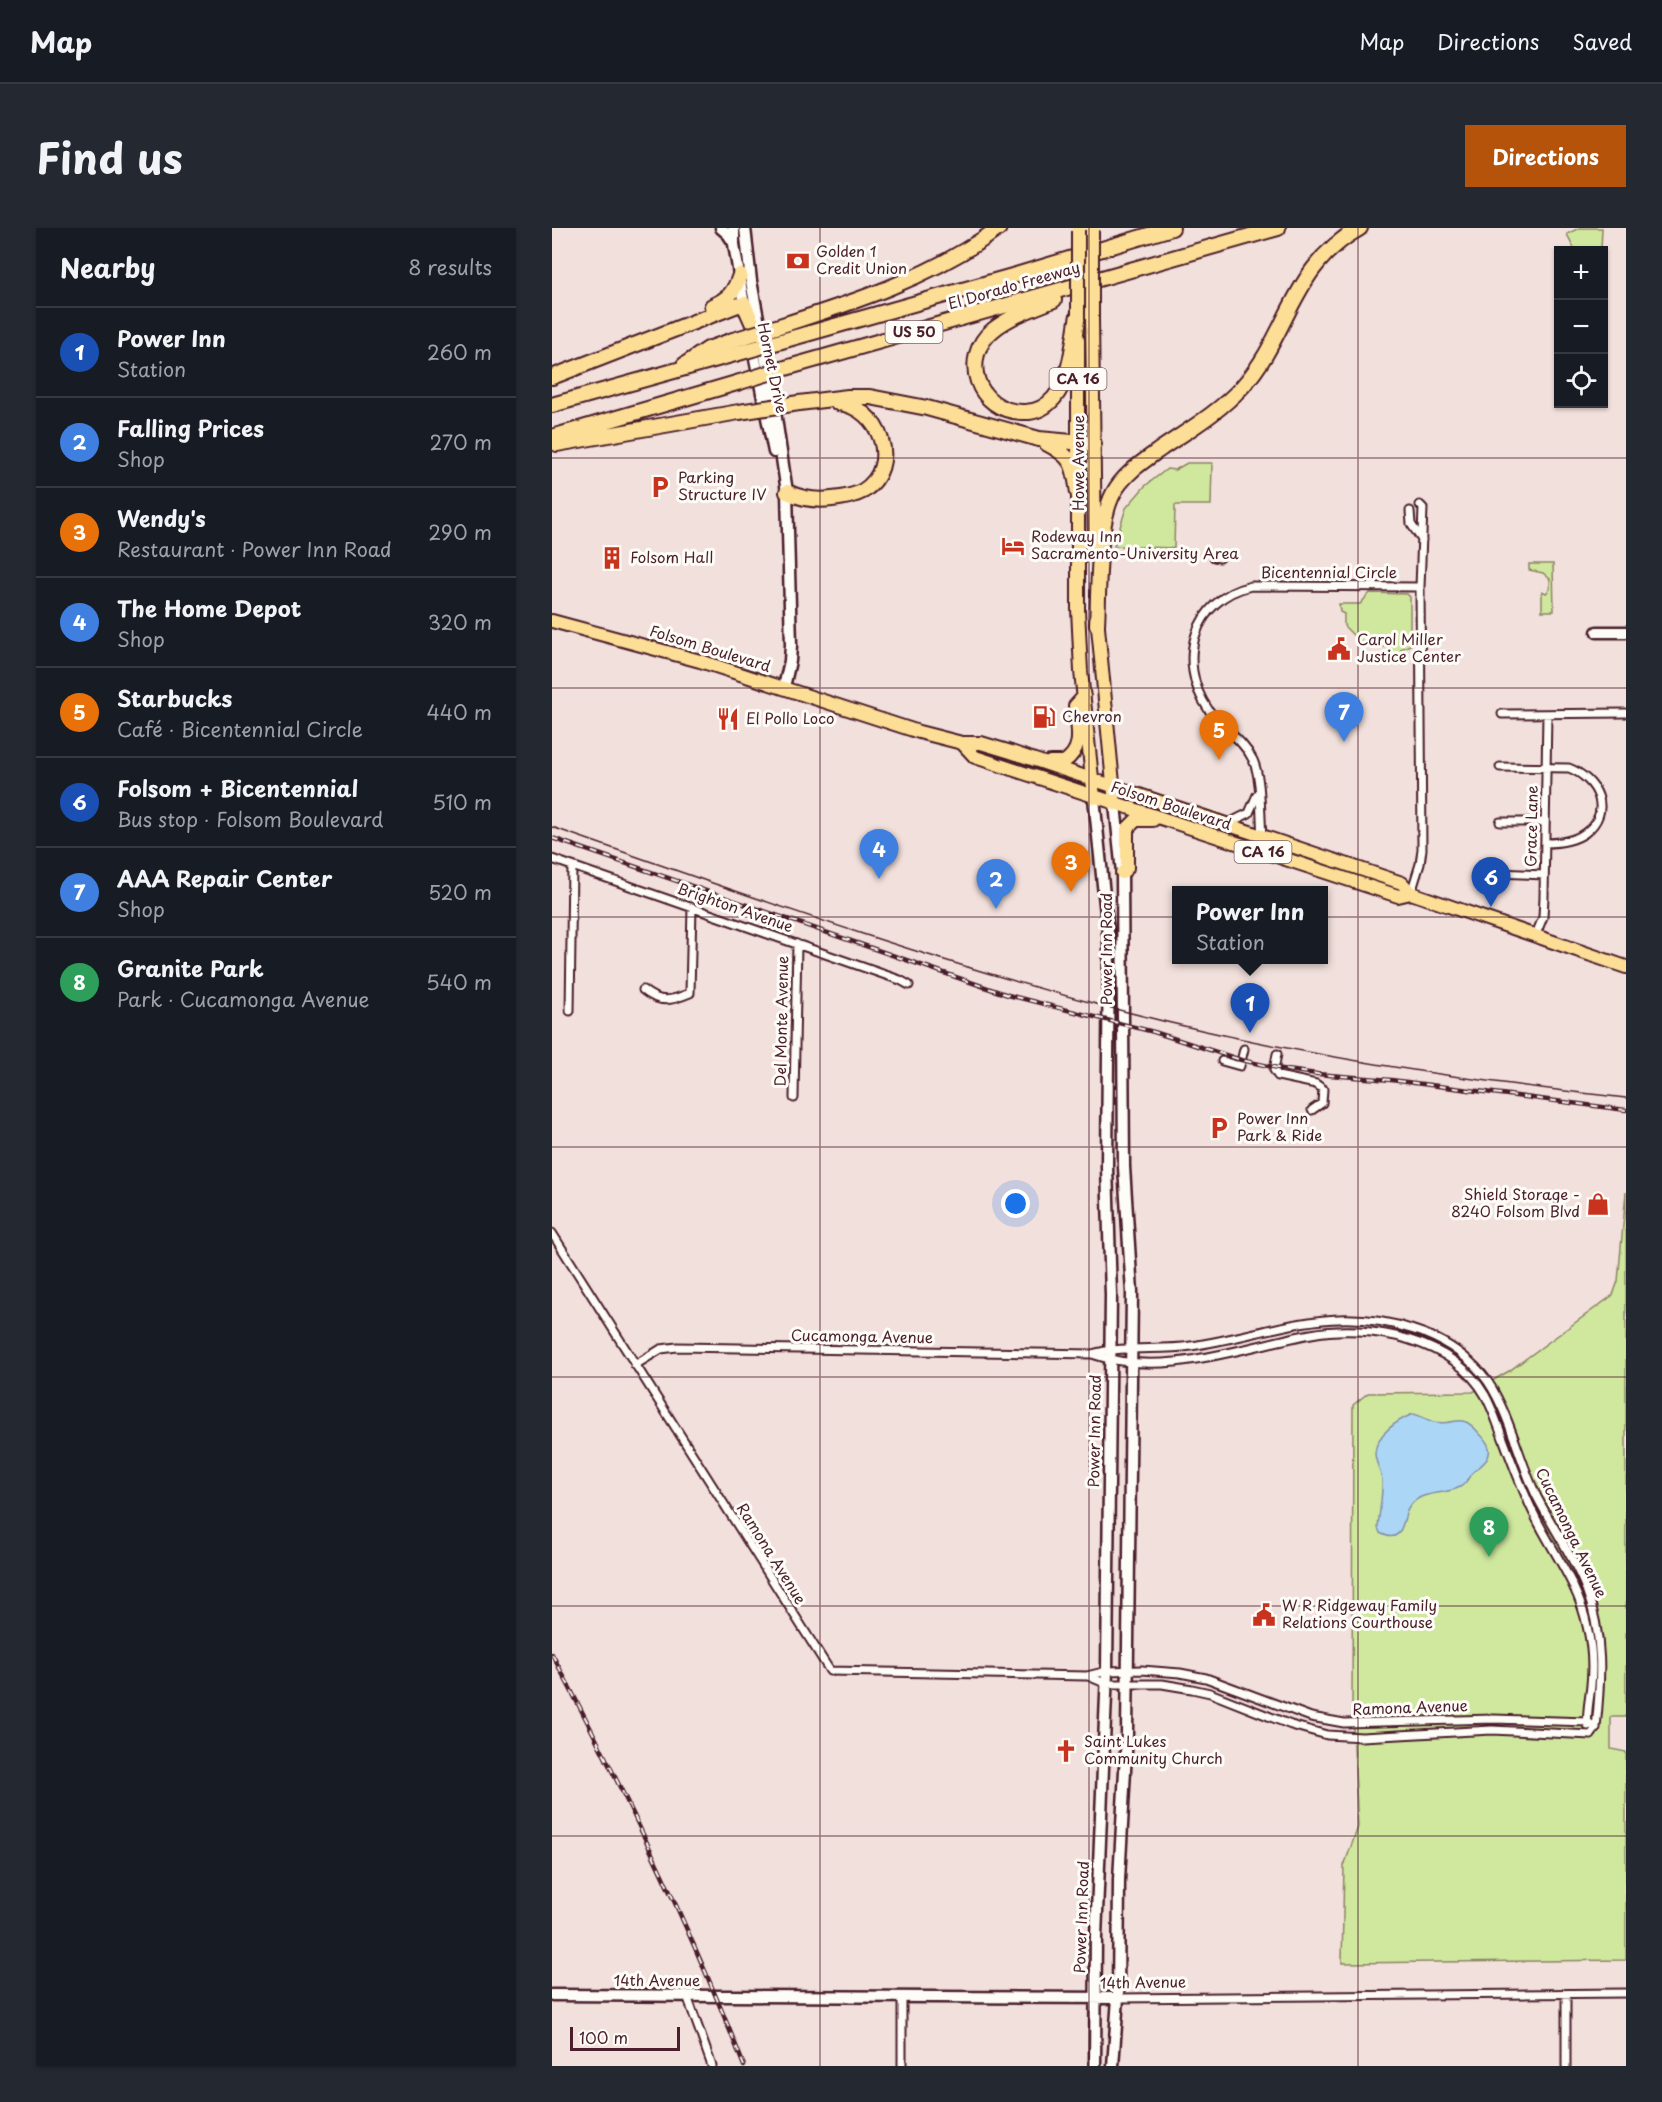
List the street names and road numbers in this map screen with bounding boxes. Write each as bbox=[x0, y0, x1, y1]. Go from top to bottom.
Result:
street label: El Dorado Freeway bbox=[945, 255, 1082, 314]
street label: Hornet Drive bbox=[753, 320, 794, 415]
road number: US 50 bbox=[886, 321, 943, 343]
road number: CA 16 bbox=[1050, 368, 1106, 390]
street label: Howe Avenue bbox=[1066, 415, 1089, 511]
street label: Bicentennial Circle bbox=[1261, 560, 1397, 583]
street label: Folsom Boulevard bbox=[647, 618, 774, 677]
street label: Folsom Boulevard bbox=[1108, 774, 1235, 835]
street label: Grace Lane bbox=[1518, 785, 1543, 867]
road number: CA 16 bbox=[1234, 841, 1292, 863]
street label: Brighton Avenue bbox=[674, 876, 797, 937]
street label: Power Inn Road bbox=[1094, 893, 1117, 1005]
street label: Del Monte Avenue bbox=[768, 955, 793, 1086]
street label: Cucamonga Avenue bbox=[791, 1323, 933, 1348]
street label: Power Inn Road bbox=[1081, 1374, 1106, 1487]
street label: Cucamonga Avenue bbox=[1531, 1463, 1614, 1601]
street label: Ramona Avenue bbox=[732, 1498, 813, 1608]
street label: Ramona Avenue bbox=[1352, 1693, 1468, 1720]
street label: Power Inn Road bbox=[1067, 1860, 1094, 1974]
street label: 14th Avenue bbox=[614, 1968, 700, 1991]
street label: 14th Avenue bbox=[1100, 1969, 1186, 1994]

